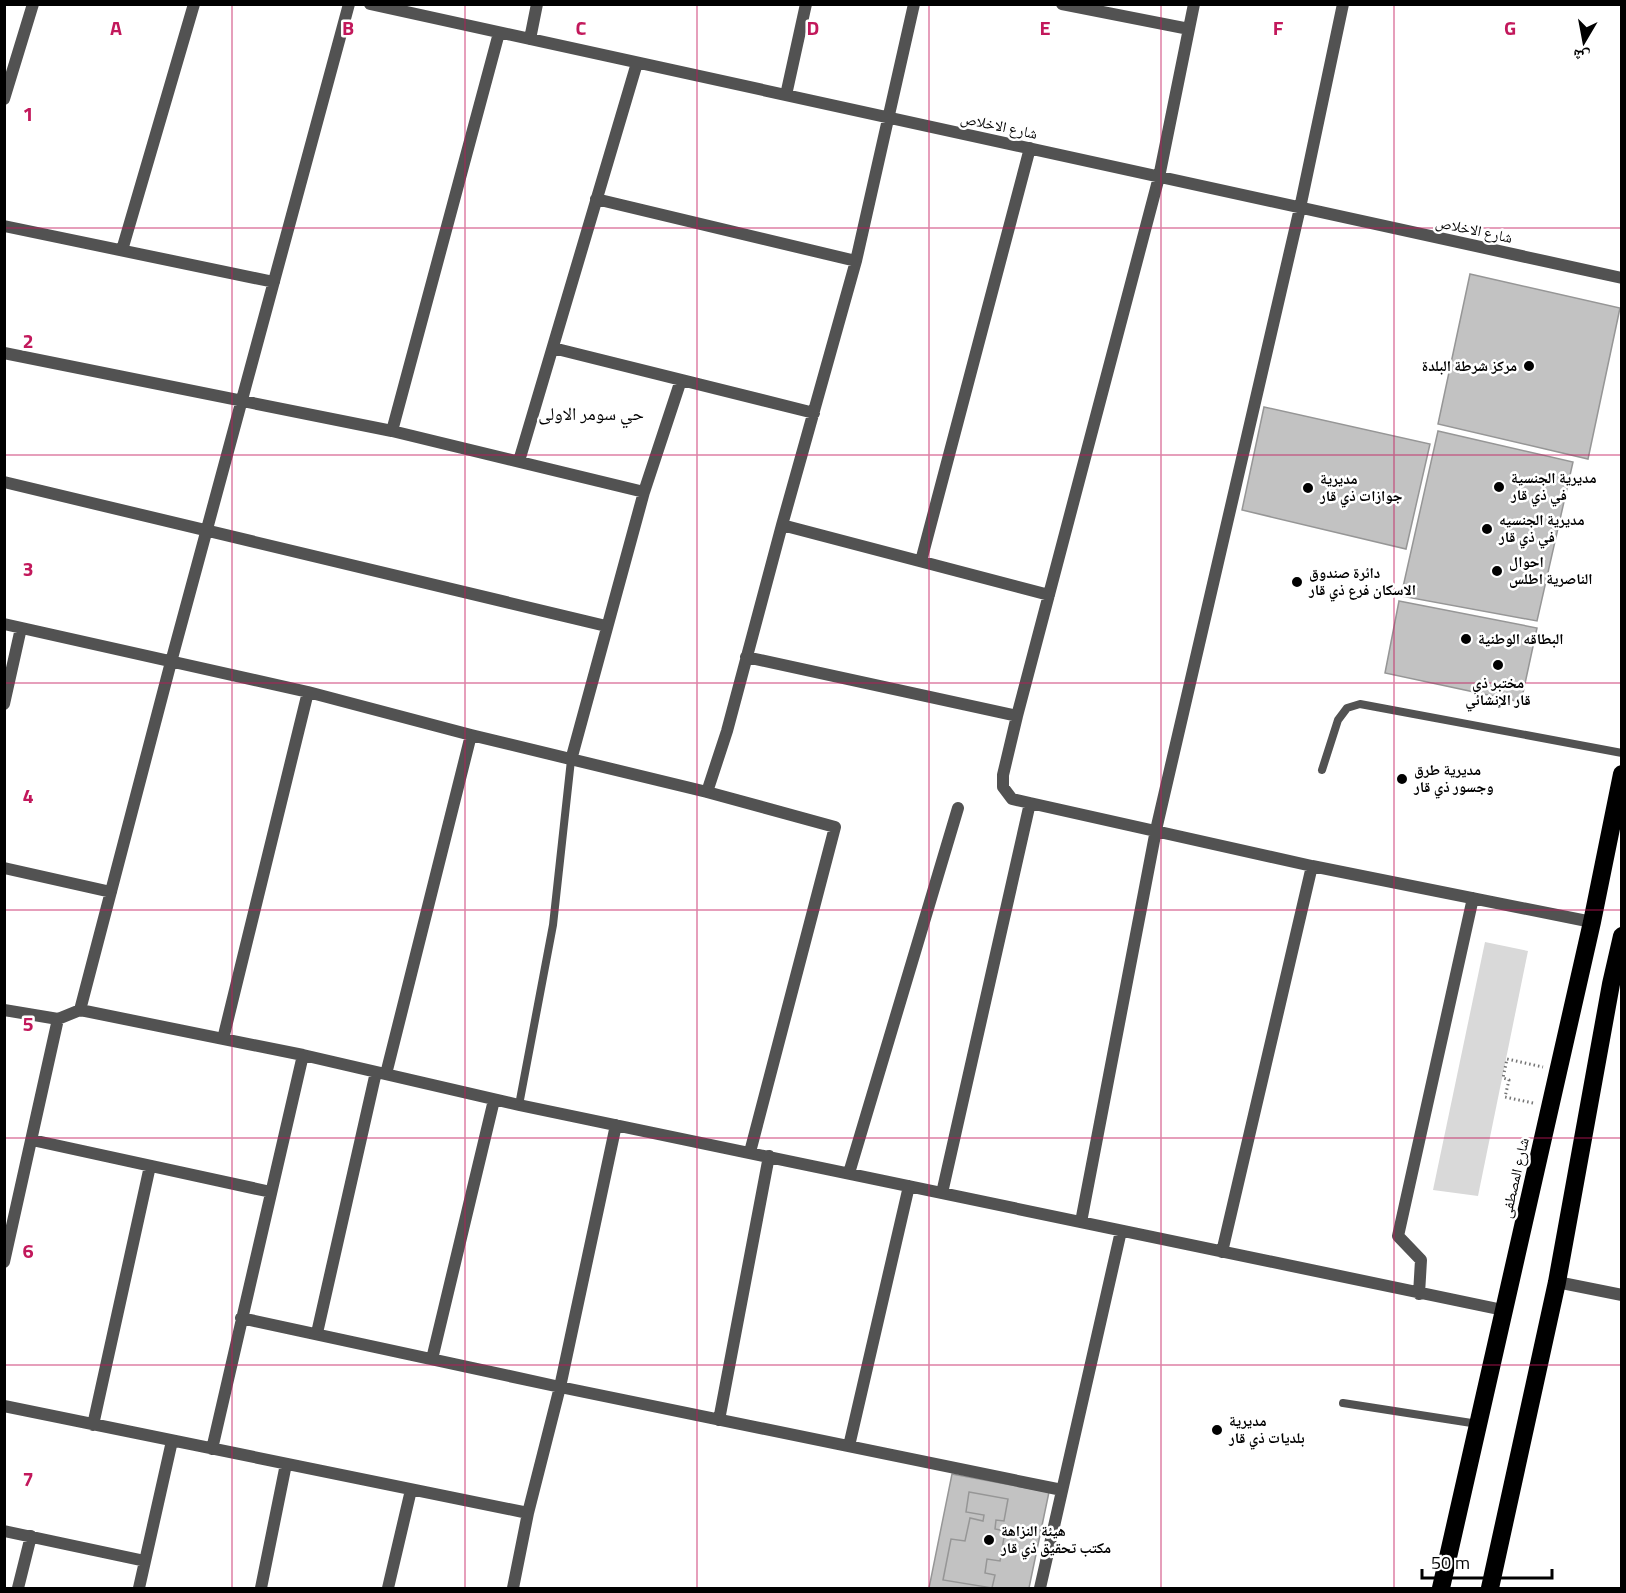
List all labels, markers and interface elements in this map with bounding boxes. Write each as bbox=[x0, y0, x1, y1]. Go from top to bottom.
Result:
text: A bbox=[110, 12, 122, 43]
text: B bbox=[342, 12, 354, 43]
text: C bbox=[576, 12, 587, 43]
text: D bbox=[807, 12, 819, 43]
text: E bbox=[1039, 12, 1051, 43]
text: F bbox=[1273, 12, 1284, 43]
text: G bbox=[1504, 12, 1516, 43]
north arrow bbox=[1554, 12, 1614, 72]
text: ش bbox=[1571, 43, 1592, 70]
text: 1 bbox=[22, 98, 34, 129]
street label: شارع الاخلاص bbox=[958, 106, 1040, 145]
street label: شارع الاخلاص bbox=[1433, 210, 1515, 249]
text: 2 bbox=[22, 325, 34, 356]
place label: مركز شرطة البلدة bbox=[1422, 354, 1517, 377]
marker: مركز شرطة البلدة bbox=[1522, 359, 1536, 373]
district label: حي سومر الاولى bbox=[538, 400, 644, 429]
place label: مديرية الجنسية في ذي قار bbox=[1510, 466, 1596, 507]
place label: مديرية جوازات ذي قار bbox=[1319, 467, 1403, 508]
marker: مديرية الجنسية في ذي قار bbox=[1492, 480, 1506, 494]
marker: مديرية جوازات ذي قار bbox=[1301, 481, 1315, 495]
place label: مديرية الجنسيه في ذي قار bbox=[1498, 508, 1584, 549]
marker: مديرية الجنسيه في ذي قار bbox=[1480, 522, 1494, 536]
place label: احوال الناصرية اطلس bbox=[1509, 550, 1592, 590]
text: 3 bbox=[22, 553, 34, 584]
place label: دائرة صندوق الاسكان فرع ذي قار bbox=[1308, 561, 1416, 602]
marker: احوال الناصرية اطلس bbox=[1490, 564, 1504, 578]
marker: دائرة صندوق الاسكان فرع ذي قار bbox=[1290, 575, 1304, 589]
place label: البطاقه الوطنية bbox=[1478, 627, 1564, 650]
marker: البطاقه الوطنية bbox=[1459, 632, 1473, 646]
marker: مختبر ذي قار الإنشائي bbox=[1491, 658, 1505, 672]
place label: مختبر ذي قار الإنشائي bbox=[1465, 671, 1531, 712]
place label: مديرية طرق وجسور ذي قار bbox=[1413, 758, 1494, 799]
marker: مديرية طرق وجسور ذي قار bbox=[1395, 772, 1409, 786]
text: 4 bbox=[22, 780, 34, 811]
text: 5 bbox=[22, 1008, 34, 1039]
street label: شارع المصطفى bbox=[1494, 1135, 1535, 1220]
text: 6 bbox=[22, 1235, 34, 1266]
place label: مديرية بلديات ذي قار bbox=[1228, 1409, 1305, 1450]
marker: مديرية بلديات ذي قار bbox=[1210, 1423, 1224, 1437]
text: 7 bbox=[22, 1463, 34, 1494]
place label: هيئة النزاهة مكتب تحقيق ذي قار bbox=[1000, 1519, 1111, 1560]
marker: هيئة النزاهة مكتب تحقيق ذي قار bbox=[982, 1533, 996, 1547]
scale bar bbox=[1422, 1542, 1552, 1580]
text: 50 m bbox=[1431, 1549, 1470, 1576]

